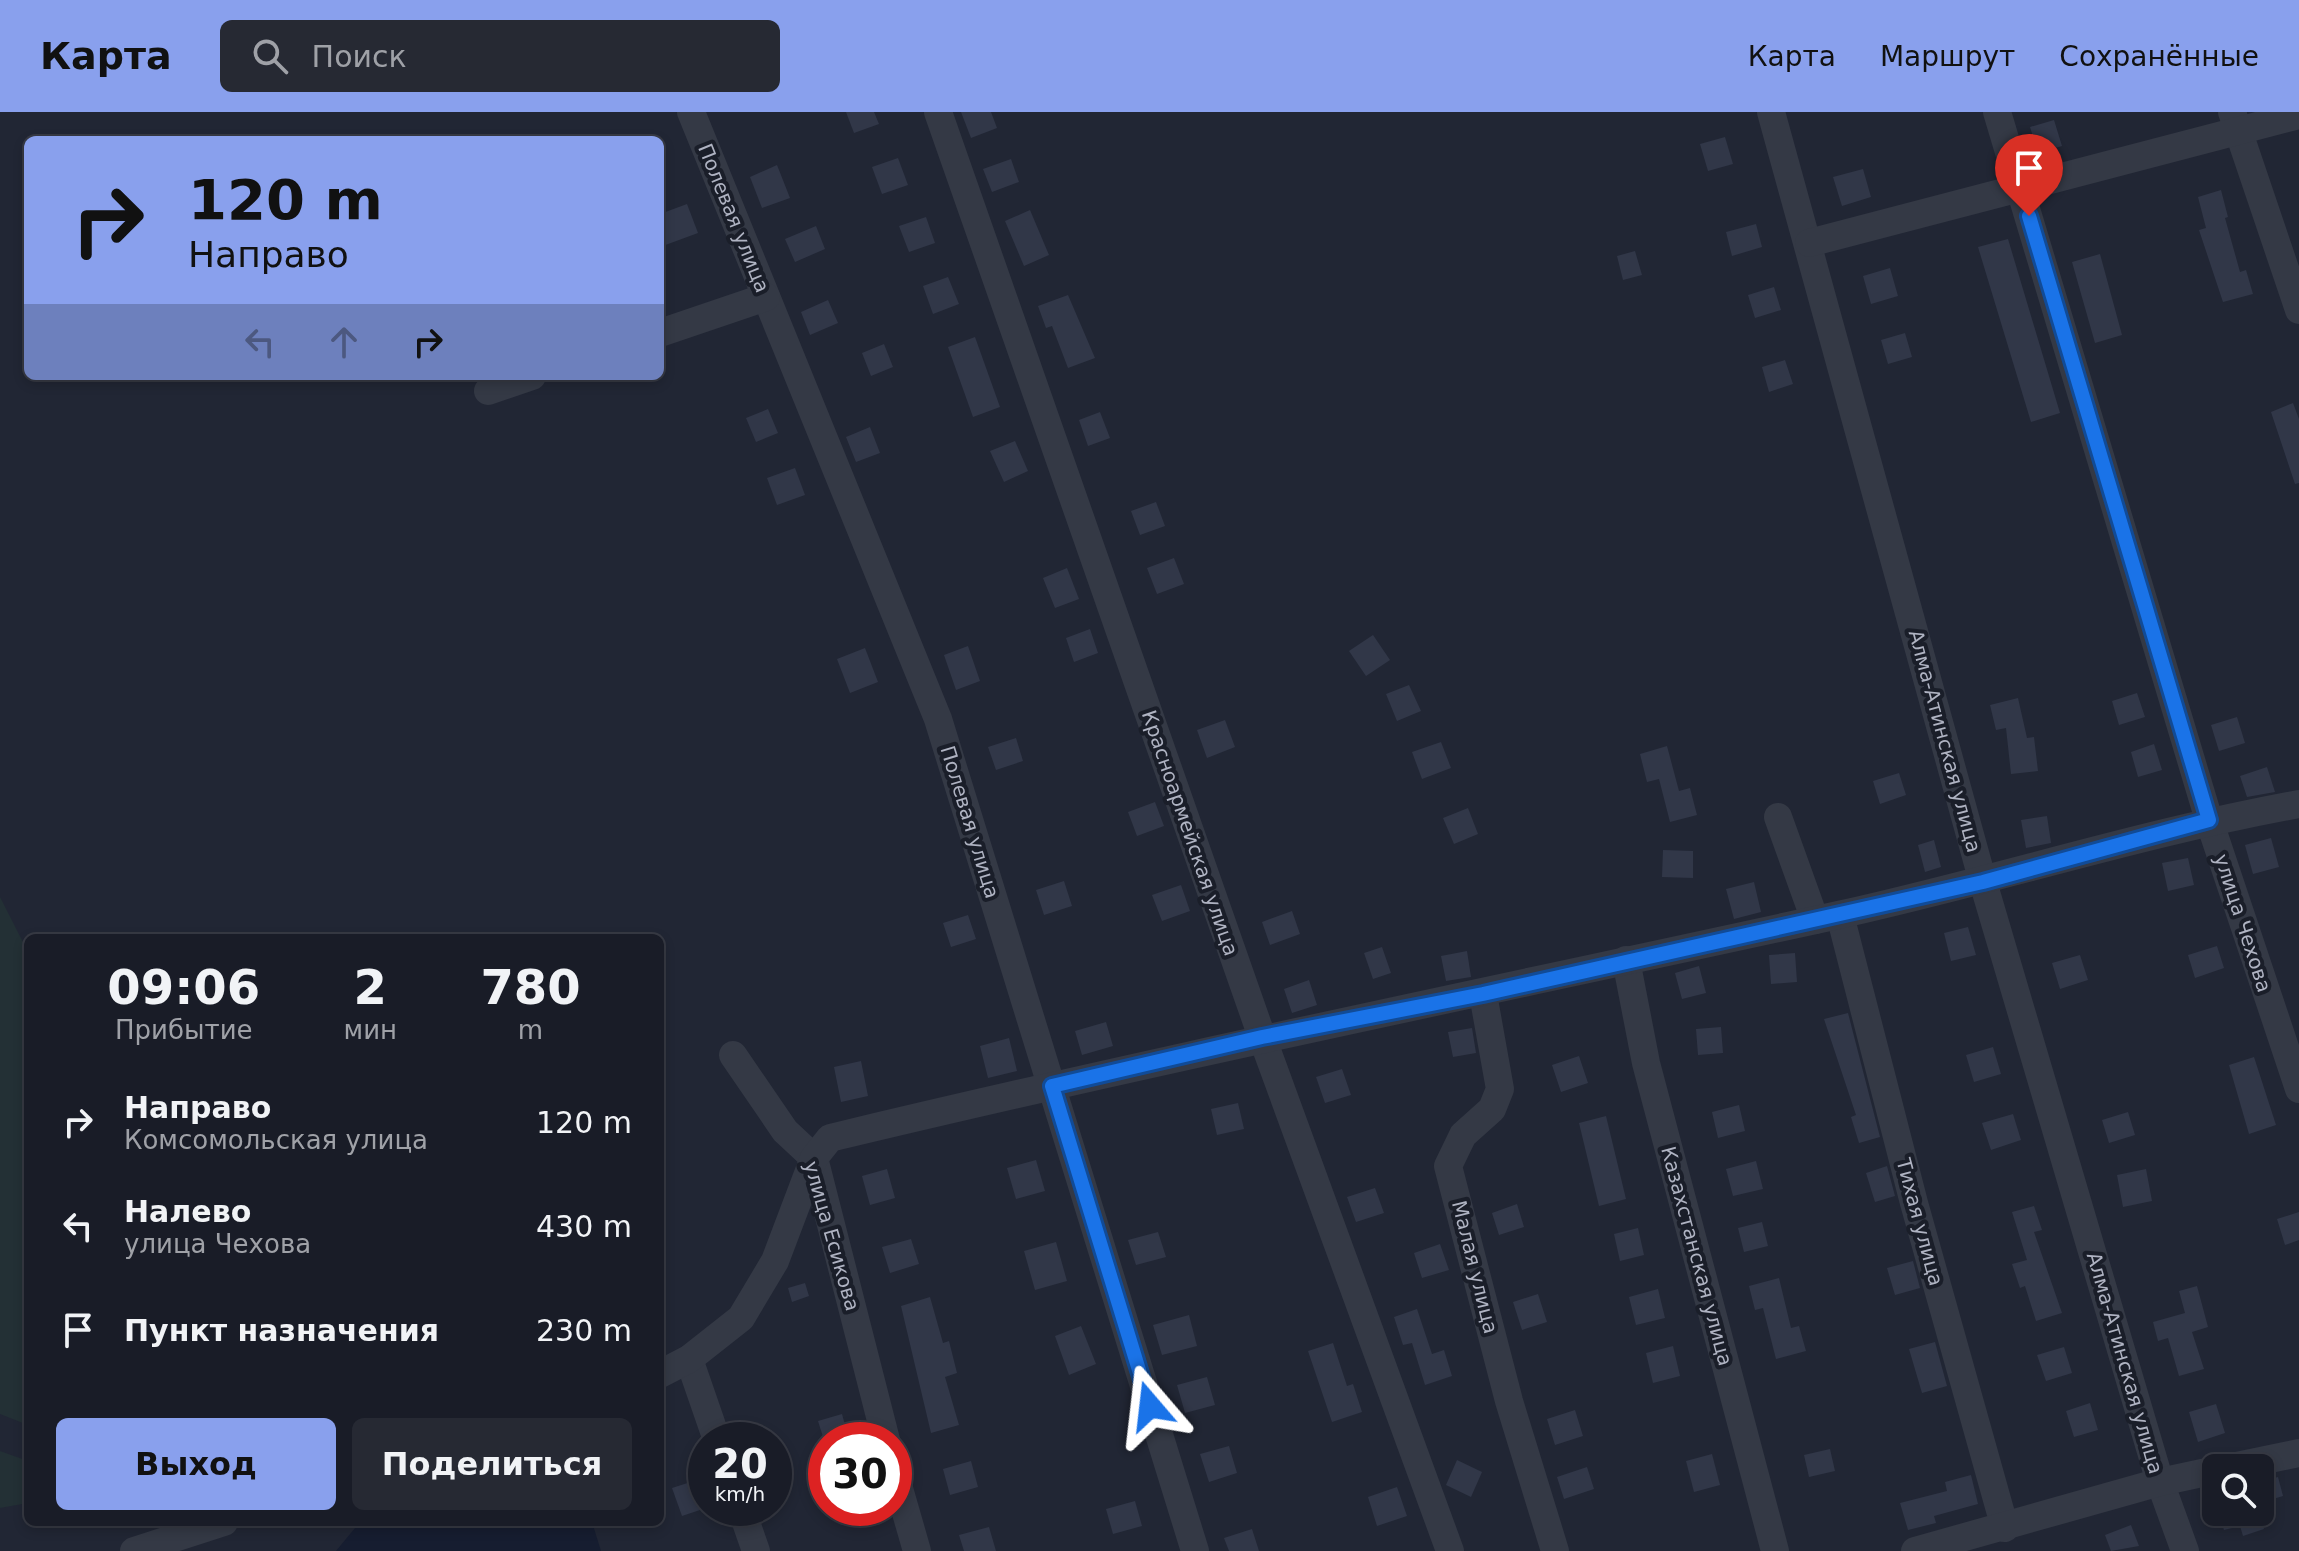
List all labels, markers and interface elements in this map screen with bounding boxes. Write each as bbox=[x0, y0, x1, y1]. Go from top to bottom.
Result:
search box bbox=[220, 20, 780, 92]
text: Карта bbox=[40, 34, 172, 78]
icon: search bbox=[248, 34, 292, 78]
text: Поиск bbox=[312, 39, 407, 74]
text: Карта bbox=[1748, 40, 1836, 73]
text: Маршрут bbox=[1880, 40, 2015, 73]
text: Сохранённые bbox=[2059, 40, 2259, 73]
pin bbox=[1995, 134, 2063, 216]
street label: Полевая улица bbox=[693, 140, 775, 296]
icon: arrive bbox=[2007, 146, 2051, 190]
text: 120 m bbox=[188, 167, 383, 232]
icon: right bbox=[56, 168, 160, 272]
text: Направо bbox=[188, 234, 349, 275]
icon: left bbox=[238, 320, 282, 364]
icon: ahead bbox=[322, 320, 366, 364]
icon: right bbox=[406, 320, 450, 364]
street label: Алма-Атинская улица bbox=[1904, 627, 1986, 855]
street label: Красноармейская улица bbox=[1137, 707, 1243, 959]
street label: Полевая улица bbox=[935, 743, 1005, 901]
street label: улица Чехова bbox=[2209, 851, 2277, 995]
text: 09:06 bbox=[107, 959, 260, 1015]
text: 2 bbox=[354, 959, 387, 1015]
text: 780 bbox=[480, 959, 581, 1015]
text: Прибытие bbox=[115, 1015, 253, 1045]
text: мин bbox=[344, 1015, 397, 1045]
text: m bbox=[518, 1015, 543, 1045]
text: Направо bbox=[124, 1090, 271, 1125]
icon: right bbox=[56, 1100, 100, 1144]
text: 120 m bbox=[536, 1105, 632, 1140]
text: Комсомольская улица bbox=[124, 1125, 428, 1155]
street label: Казахстанская улица bbox=[1656, 1144, 1738, 1368]
street label: Тихая улица bbox=[1891, 1155, 1949, 1288]
street label: улица Есикова bbox=[799, 1158, 865, 1314]
text: Налево bbox=[124, 1194, 251, 1229]
street label: Малая улица bbox=[1447, 1198, 1503, 1336]
icon: left bbox=[56, 1204, 100, 1248]
text: 430 m bbox=[536, 1209, 632, 1244]
text: улица Чехова bbox=[124, 1229, 311, 1259]
street label: Алма-Атинская улица bbox=[2082, 1249, 2168, 1477]
icon: arrive bbox=[56, 1308, 100, 1352]
text: Пункт назначения bbox=[124, 1313, 439, 1348]
text: 230 m bbox=[536, 1313, 632, 1348]
position arrow bbox=[1108, 1364, 1192, 1448]
button: Выход bbox=[56, 1418, 336, 1510]
button: Поделиться bbox=[352, 1418, 632, 1510]
speed limit sign: 30 bbox=[808, 1422, 912, 1526]
text: 20 bbox=[712, 1441, 768, 1487]
map controls bbox=[2202, 1454, 2274, 1526]
button: search bbox=[2202, 1454, 2274, 1526]
text: km/h bbox=[715, 1482, 765, 1506]

